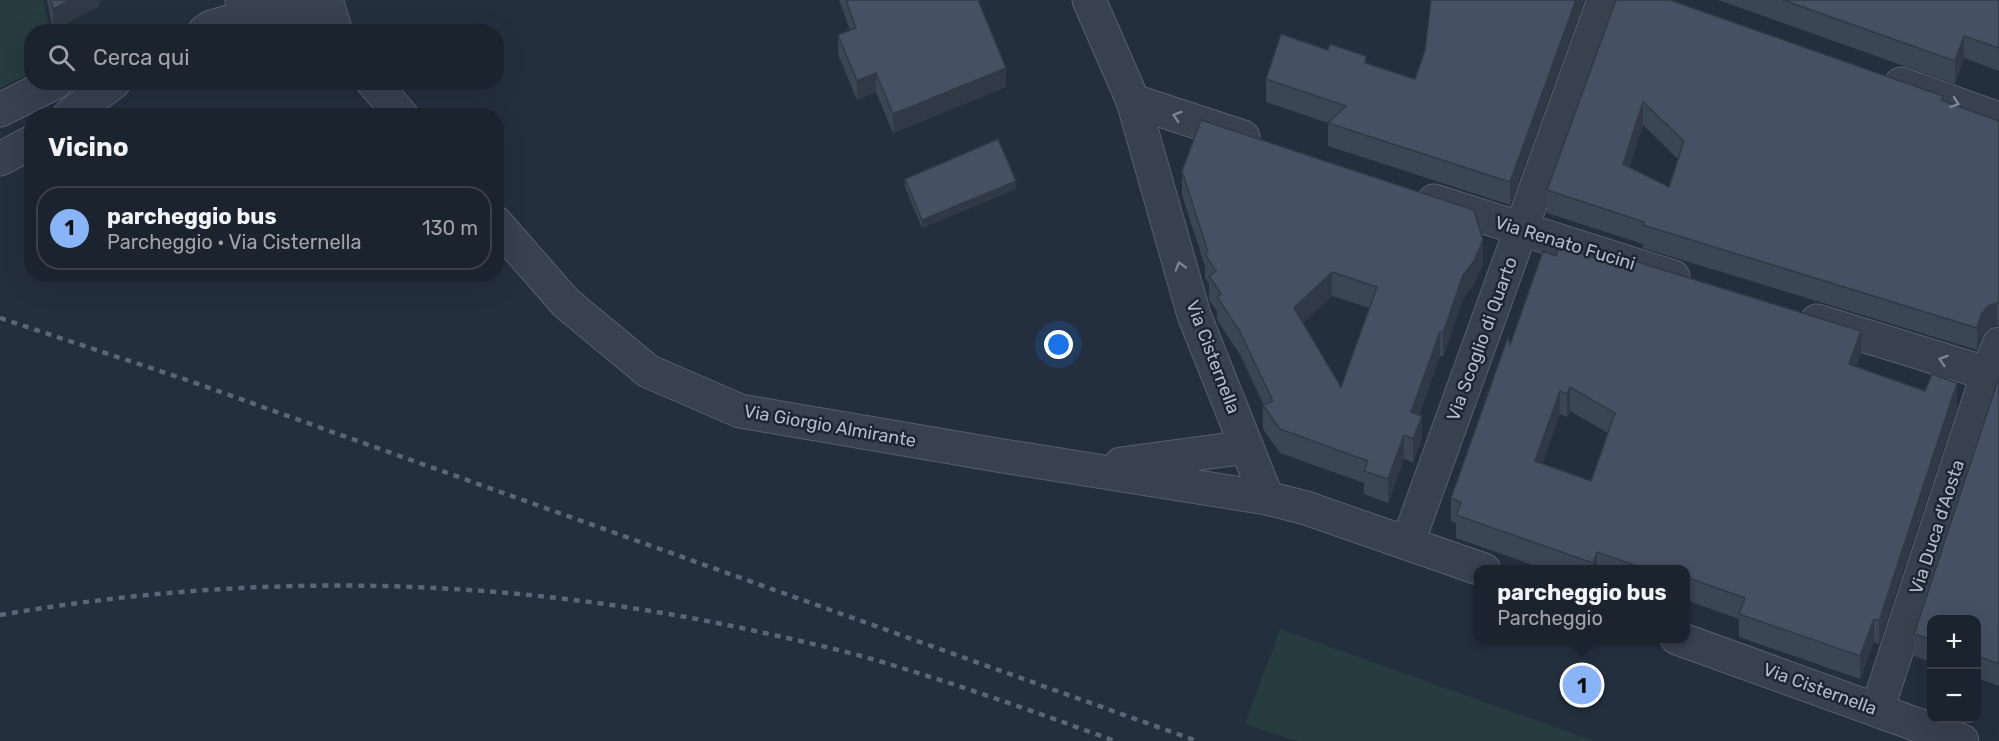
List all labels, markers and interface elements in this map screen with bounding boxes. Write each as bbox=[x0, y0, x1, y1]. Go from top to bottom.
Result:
search box bbox=[24, 24, 504, 90]
icon: search bbox=[45, 41, 78, 74]
text: Cerca qui bbox=[93, 44, 189, 71]
one-way arrow bbox=[1949, 96, 1960, 109]
one-way arrow bbox=[1172, 110, 1183, 123]
text: Vicino bbox=[48, 132, 129, 163]
text: parcheggio bus bbox=[107, 203, 277, 230]
street label: Via Renato Fucini bbox=[1492, 211, 1638, 275]
text: 1 bbox=[65, 216, 74, 240]
text: 130 m bbox=[422, 216, 478, 240]
text: Parcheggio · Via Cisternella bbox=[107, 230, 361, 254]
street label: Via Scoglio di Quarto bbox=[1442, 254, 1522, 424]
one-way arrow bbox=[1175, 261, 1188, 271]
street label: Via Cisternella bbox=[1181, 297, 1245, 417]
your location bbox=[1044, 330, 1073, 359]
one-way arrow bbox=[1938, 355, 1949, 367]
street label: Via Giorgio Almirante bbox=[742, 400, 918, 452]
street label: Via Duca d'Aosta bbox=[1905, 457, 1969, 597]
popup bbox=[1474, 565, 1690, 643]
text: parcheggio bus bbox=[1497, 579, 1667, 606]
text: Parcheggio bbox=[1497, 606, 1603, 630]
map controls bbox=[1927, 615, 1981, 723]
button: + bbox=[1927, 615, 1981, 669]
street label: Via Cisternella bbox=[1760, 658, 1880, 720]
pin: 1 bbox=[1562, 662, 1602, 708]
button: − bbox=[1927, 669, 1981, 723]

